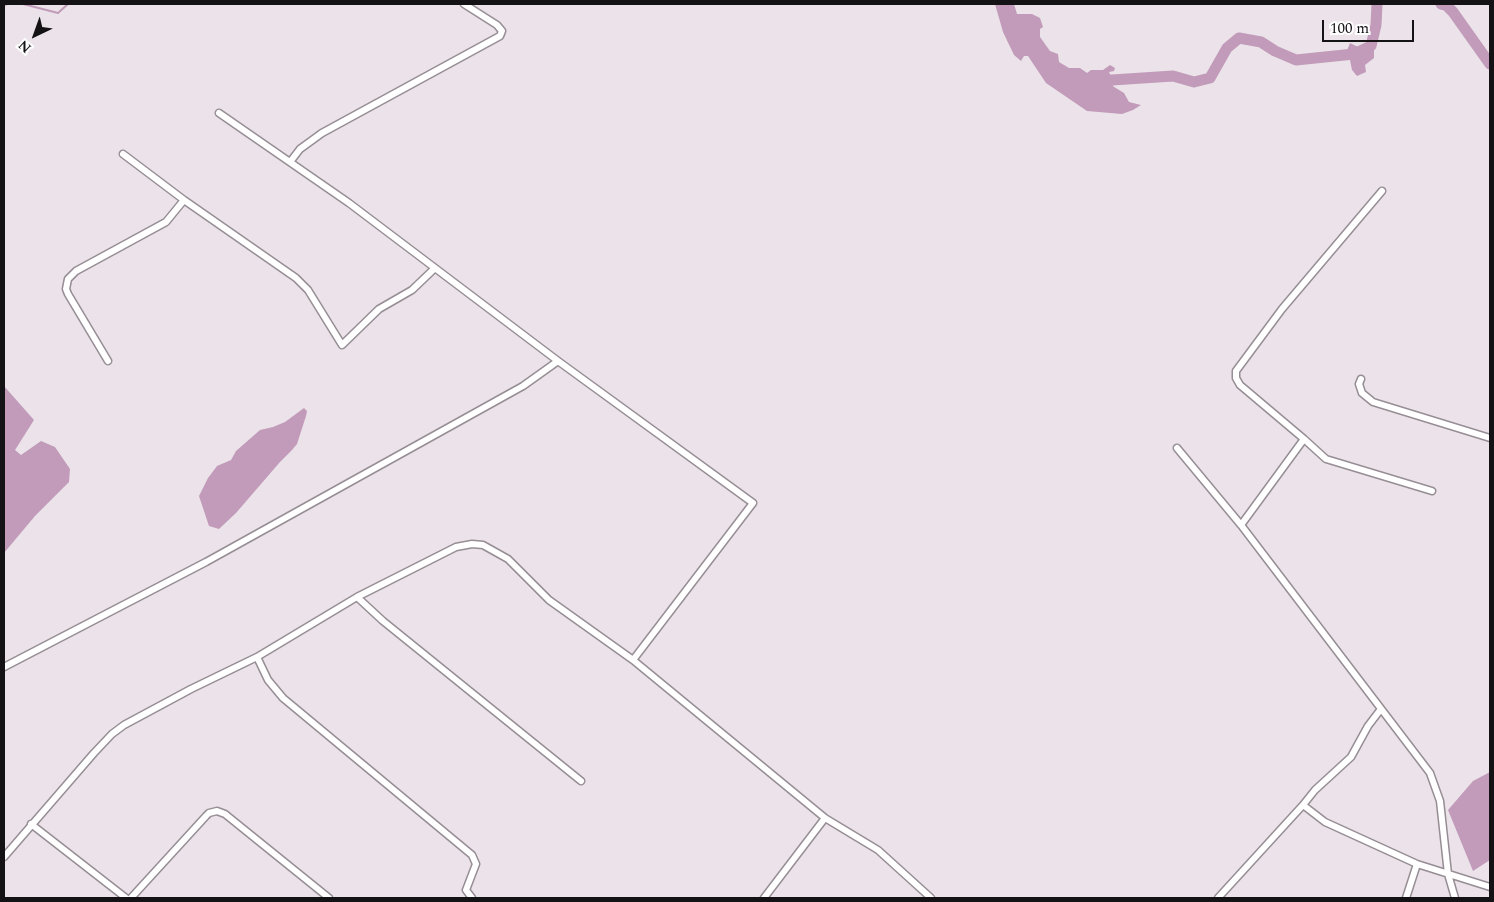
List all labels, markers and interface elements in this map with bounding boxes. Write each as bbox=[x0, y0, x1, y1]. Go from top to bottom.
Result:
north arrow bbox=[10, 10, 60, 60]
scale bar bbox=[1324, 10, 1416, 42]
text: 100 m bbox=[1330, 17, 1369, 40]
text: N bbox=[13, 35, 36, 58]

